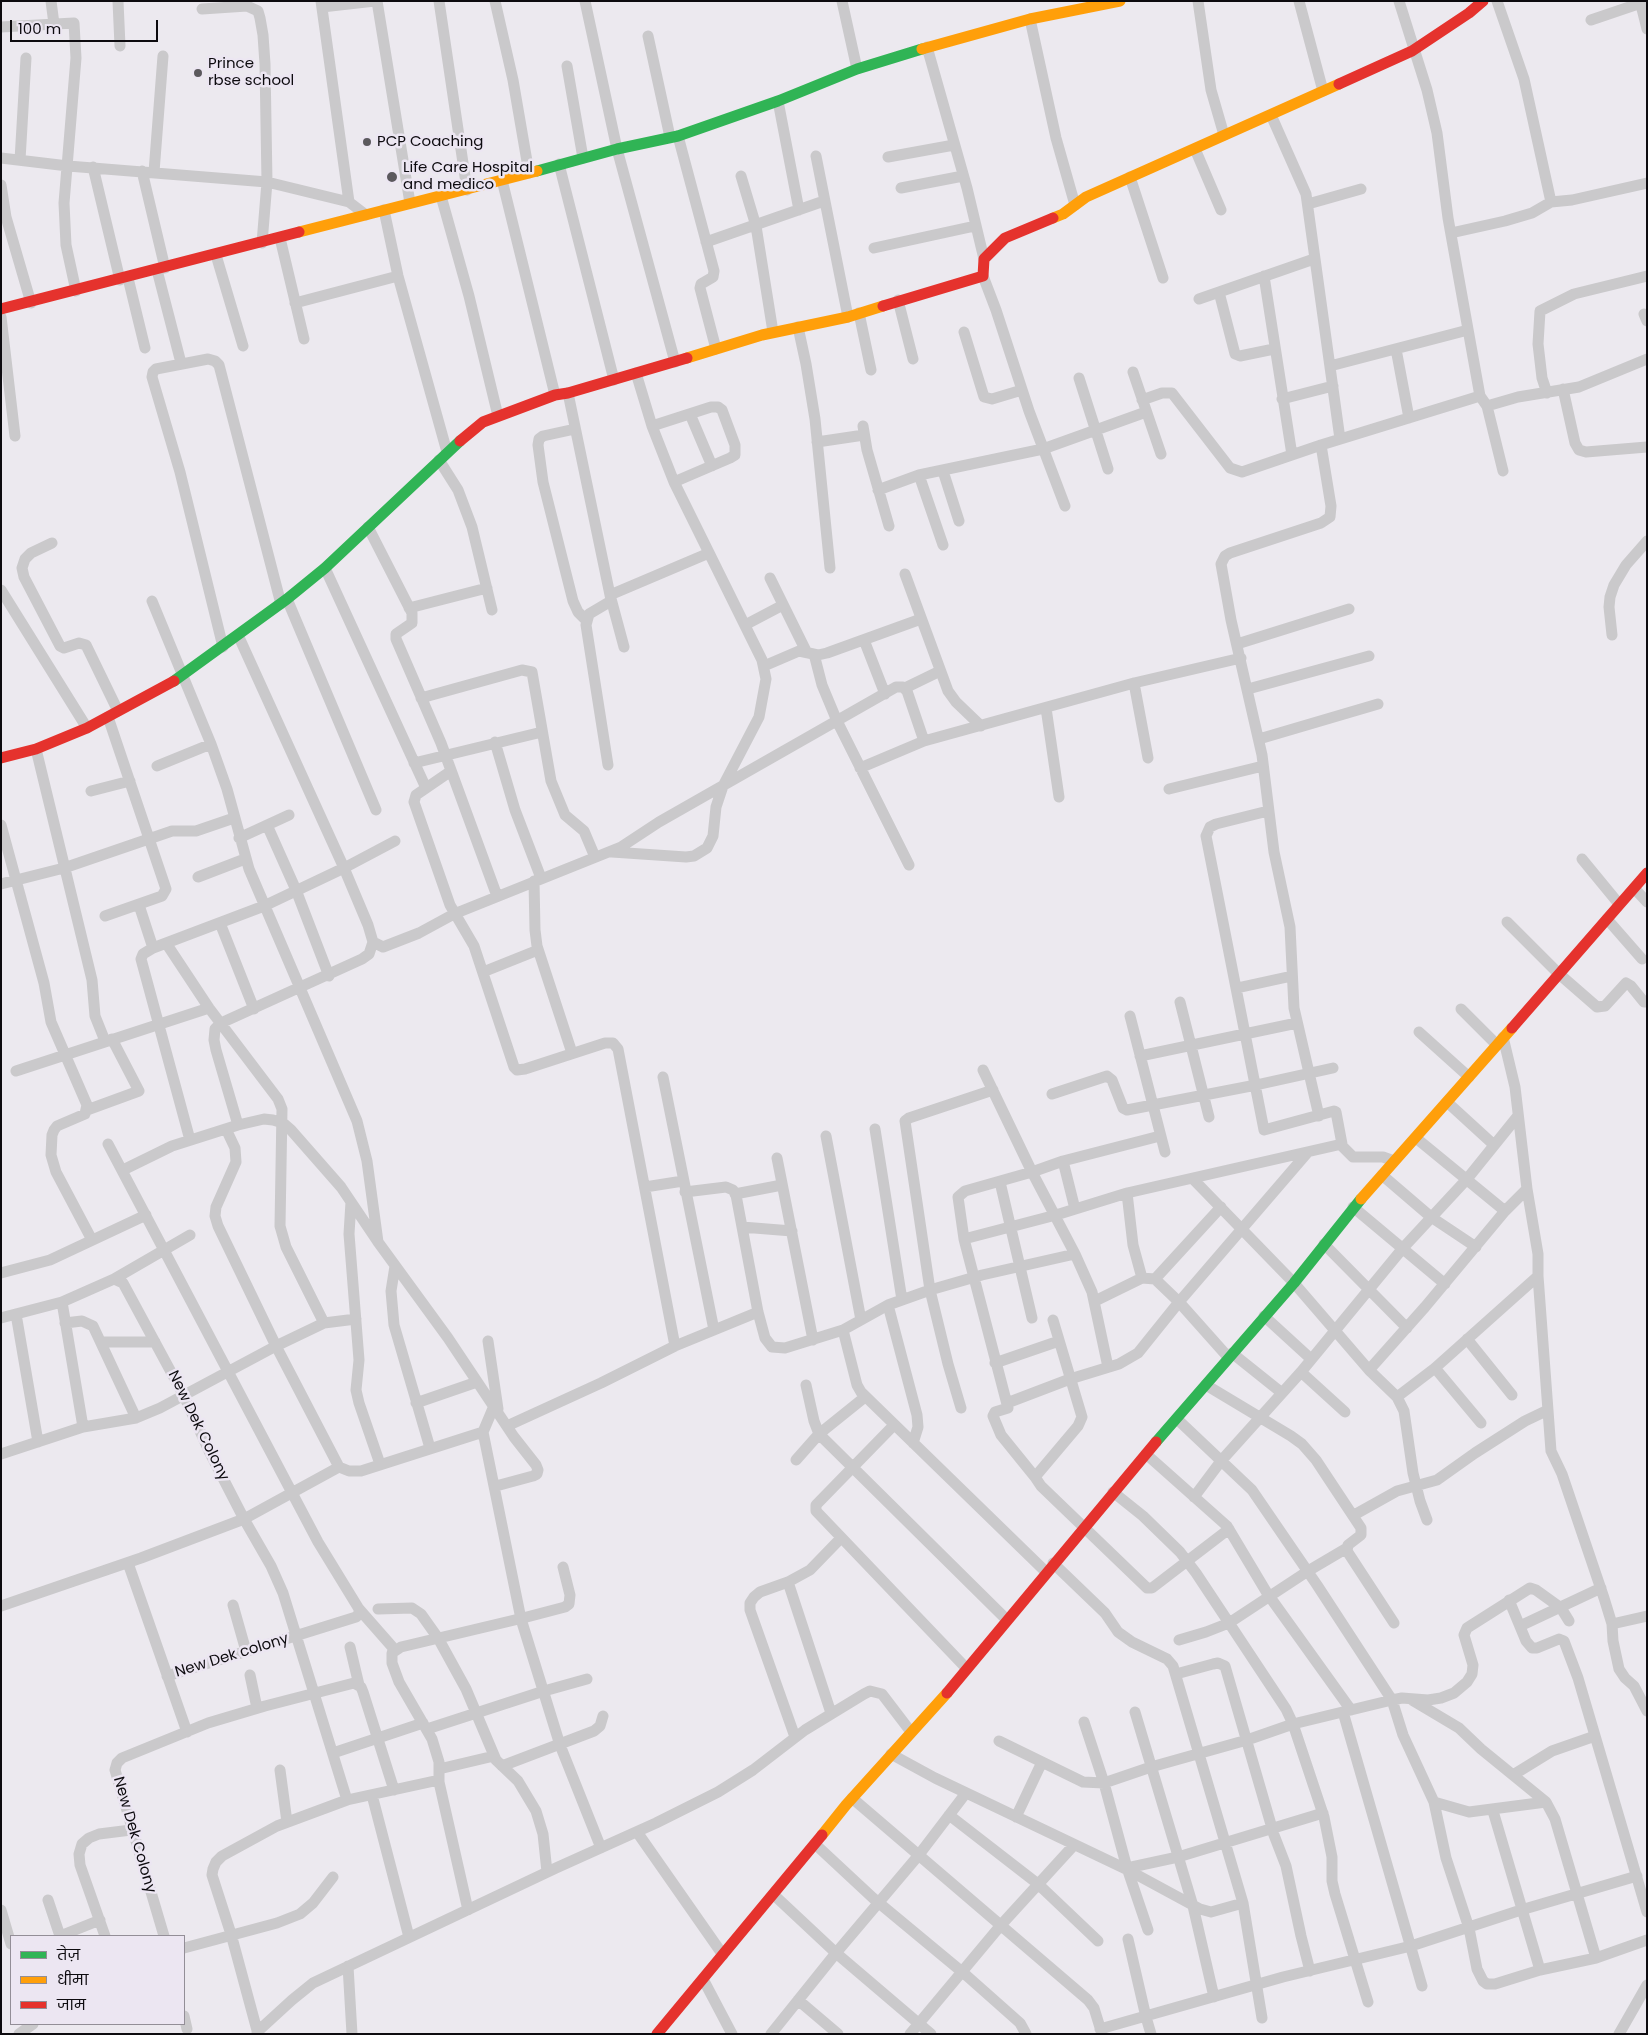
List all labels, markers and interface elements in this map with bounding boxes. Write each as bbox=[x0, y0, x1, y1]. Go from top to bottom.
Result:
scale bar bbox=[12, 10, 160, 42]
text: 100 m bbox=[18, 18, 61, 39]
place label: Prince rbse school bbox=[208, 55, 294, 90]
marker: Prince rbse school bbox=[192, 67, 204, 79]
place label: PCP Coaching bbox=[377, 133, 483, 151]
marker: PCP Coaching bbox=[361, 136, 373, 148]
place label: Life Care Hospital and medico bbox=[403, 159, 533, 194]
marker: Life Care Hospital and medico bbox=[385, 170, 399, 184]
street label: New Dek Colony bbox=[164, 1368, 232, 1484]
street label: New Dek colony bbox=[173, 1630, 291, 1682]
street label: New Dek Colony bbox=[109, 1775, 159, 1895]
legend bbox=[10, 1935, 185, 2025]
text: तेज़ bbox=[57, 1944, 80, 1965]
text: धीमा bbox=[57, 1969, 88, 1990]
text: जाम bbox=[57, 1994, 86, 2015]

